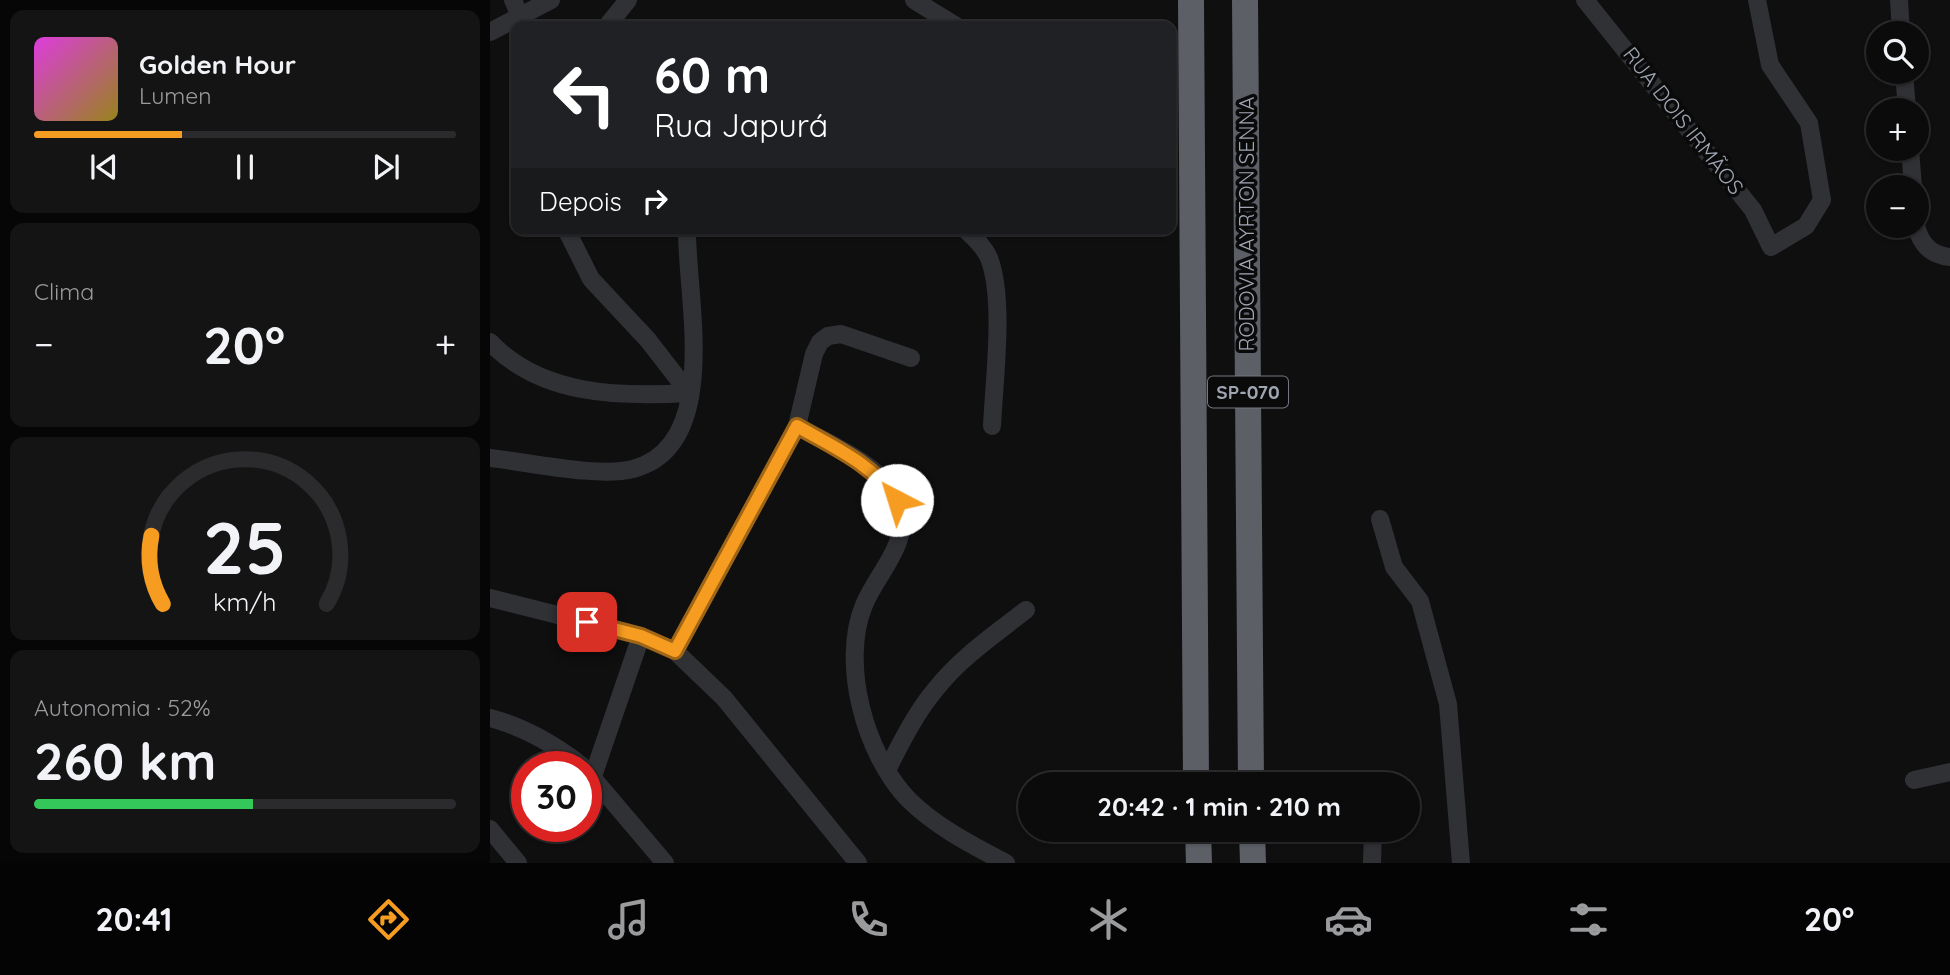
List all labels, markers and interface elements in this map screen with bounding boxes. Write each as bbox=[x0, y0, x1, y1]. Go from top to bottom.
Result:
map controls bbox=[1866, 21, 1929, 238]
button: search bbox=[1866, 21, 1929, 84]
street label: RUA DOIS IRMÃOS bbox=[1618, 41, 1749, 199]
text: 60 m bbox=[654, 44, 770, 105]
text: Golden Hour bbox=[139, 48, 296, 81]
icon: left bbox=[539, 49, 630, 140]
text: Lumen bbox=[139, 81, 212, 110]
street label: RODOVIA AYRTON SENNA bbox=[1233, 97, 1259, 351]
button: + bbox=[1866, 98, 1929, 161]
text: Rua Japurá bbox=[654, 105, 828, 145]
icon: previous bbox=[85, 148, 123, 186]
icon: pause bbox=[226, 148, 264, 186]
icon: next bbox=[367, 148, 405, 186]
button: − bbox=[1866, 175, 1929, 238]
icon: right bbox=[636, 182, 674, 220]
text: Depois bbox=[539, 185, 622, 218]
text: Clima bbox=[34, 277, 94, 306]
text: 20° bbox=[203, 312, 285, 377]
text: − bbox=[34, 320, 54, 368]
text: + bbox=[435, 320, 456, 368]
road number: SP-070 bbox=[1208, 376, 1288, 408]
position arrow bbox=[860, 463, 934, 537]
text: 25 bbox=[203, 502, 287, 593]
text: km/h bbox=[213, 586, 277, 617]
pin bbox=[557, 592, 617, 652]
icon: arrive bbox=[568, 603, 606, 641]
text: Autonomia · 52% bbox=[34, 693, 211, 722]
text: 260 km bbox=[34, 728, 216, 793]
speed limit sign: 30 bbox=[511, 751, 602, 842]
text: 20:42 · 1 min · 210 m bbox=[1097, 790, 1341, 823]
icon: directions bbox=[364, 895, 413, 944]
icon: music bbox=[604, 895, 653, 944]
icon: phone bbox=[844, 895, 893, 944]
icon: climate bbox=[1084, 895, 1133, 944]
icon: car bbox=[1324, 895, 1373, 944]
icon: filters bbox=[1564, 895, 1613, 944]
text: 20:41 bbox=[96, 899, 172, 939]
text: 20° bbox=[1804, 899, 1854, 939]

